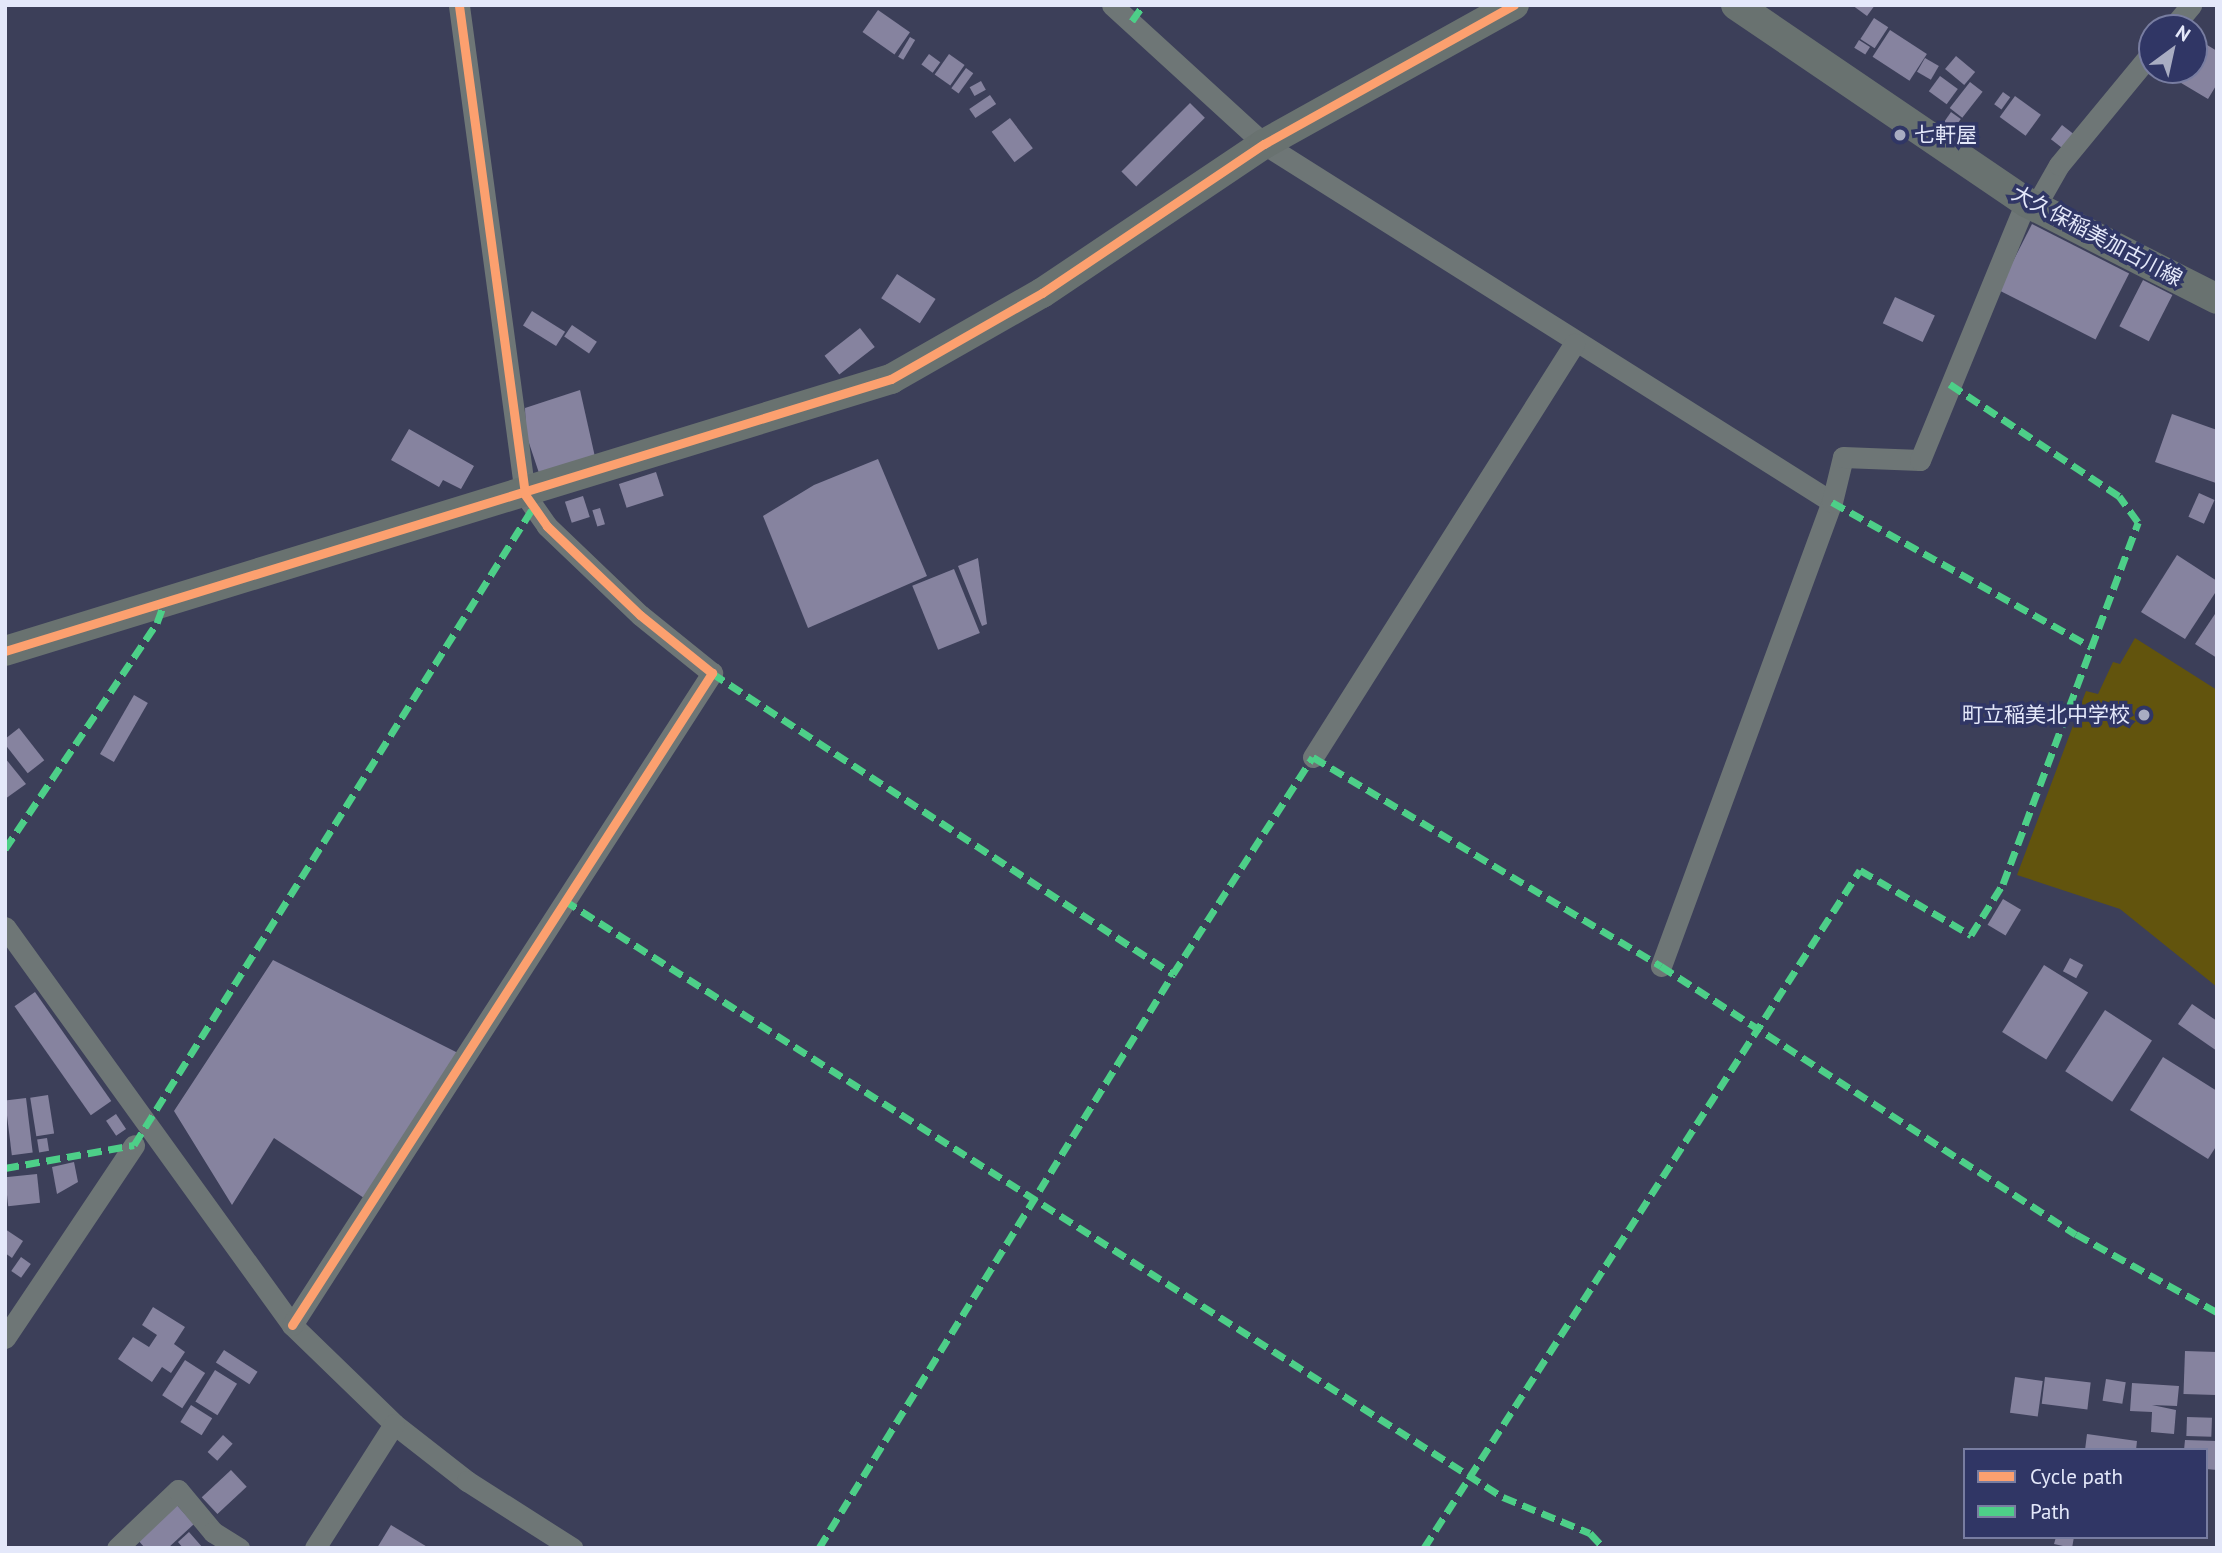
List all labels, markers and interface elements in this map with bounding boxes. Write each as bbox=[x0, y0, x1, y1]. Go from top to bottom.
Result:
north arrow bbox=[2138, 14, 2208, 84]
text: N bbox=[2172, 20, 2195, 47]
place label: 七軒屋 bbox=[1914, 122, 1977, 148]
marker: 七軒屋 bbox=[1892, 127, 1908, 143]
street label: 大久保稲美加古川線 bbox=[2008, 181, 2186, 291]
place label: 町立稲美北中学校 bbox=[1962, 702, 2130, 728]
marker: 町立稲美北中学校 bbox=[2136, 707, 2152, 723]
legend bbox=[1963, 1448, 2208, 1539]
text: Cycle path bbox=[2030, 1463, 2123, 1490]
text: Path bbox=[2030, 1498, 2070, 1525]

